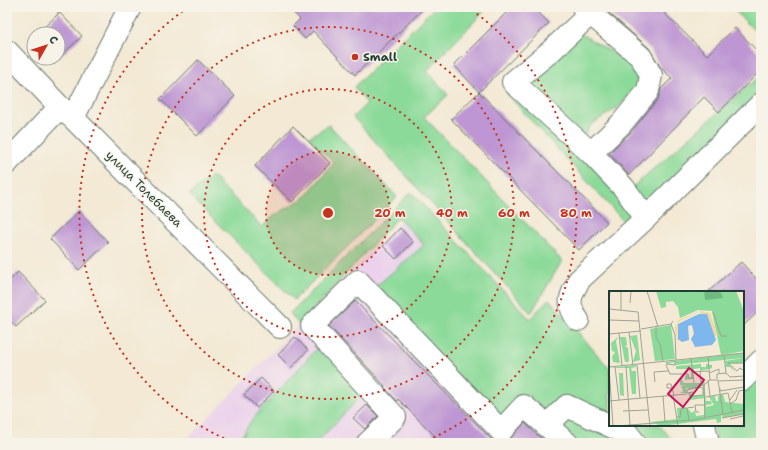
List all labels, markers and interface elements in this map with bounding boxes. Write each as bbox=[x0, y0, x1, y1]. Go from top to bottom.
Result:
north arrow bbox=[26, 26, 66, 66]
text: С bbox=[45, 33, 61, 48]
place label: Small bbox=[363, 49, 397, 65]
marker: Small bbox=[350, 52, 360, 62]
street label: улица Толебаева bbox=[102, 147, 186, 231]
text: 20 m bbox=[374, 205, 406, 221]
text: 40 m bbox=[436, 205, 468, 221]
text: 60 m bbox=[498, 205, 530, 221]
text: 80 m bbox=[560, 205, 592, 221]
centre of rings bbox=[321, 206, 335, 220]
inset map bbox=[609, 291, 744, 426]

